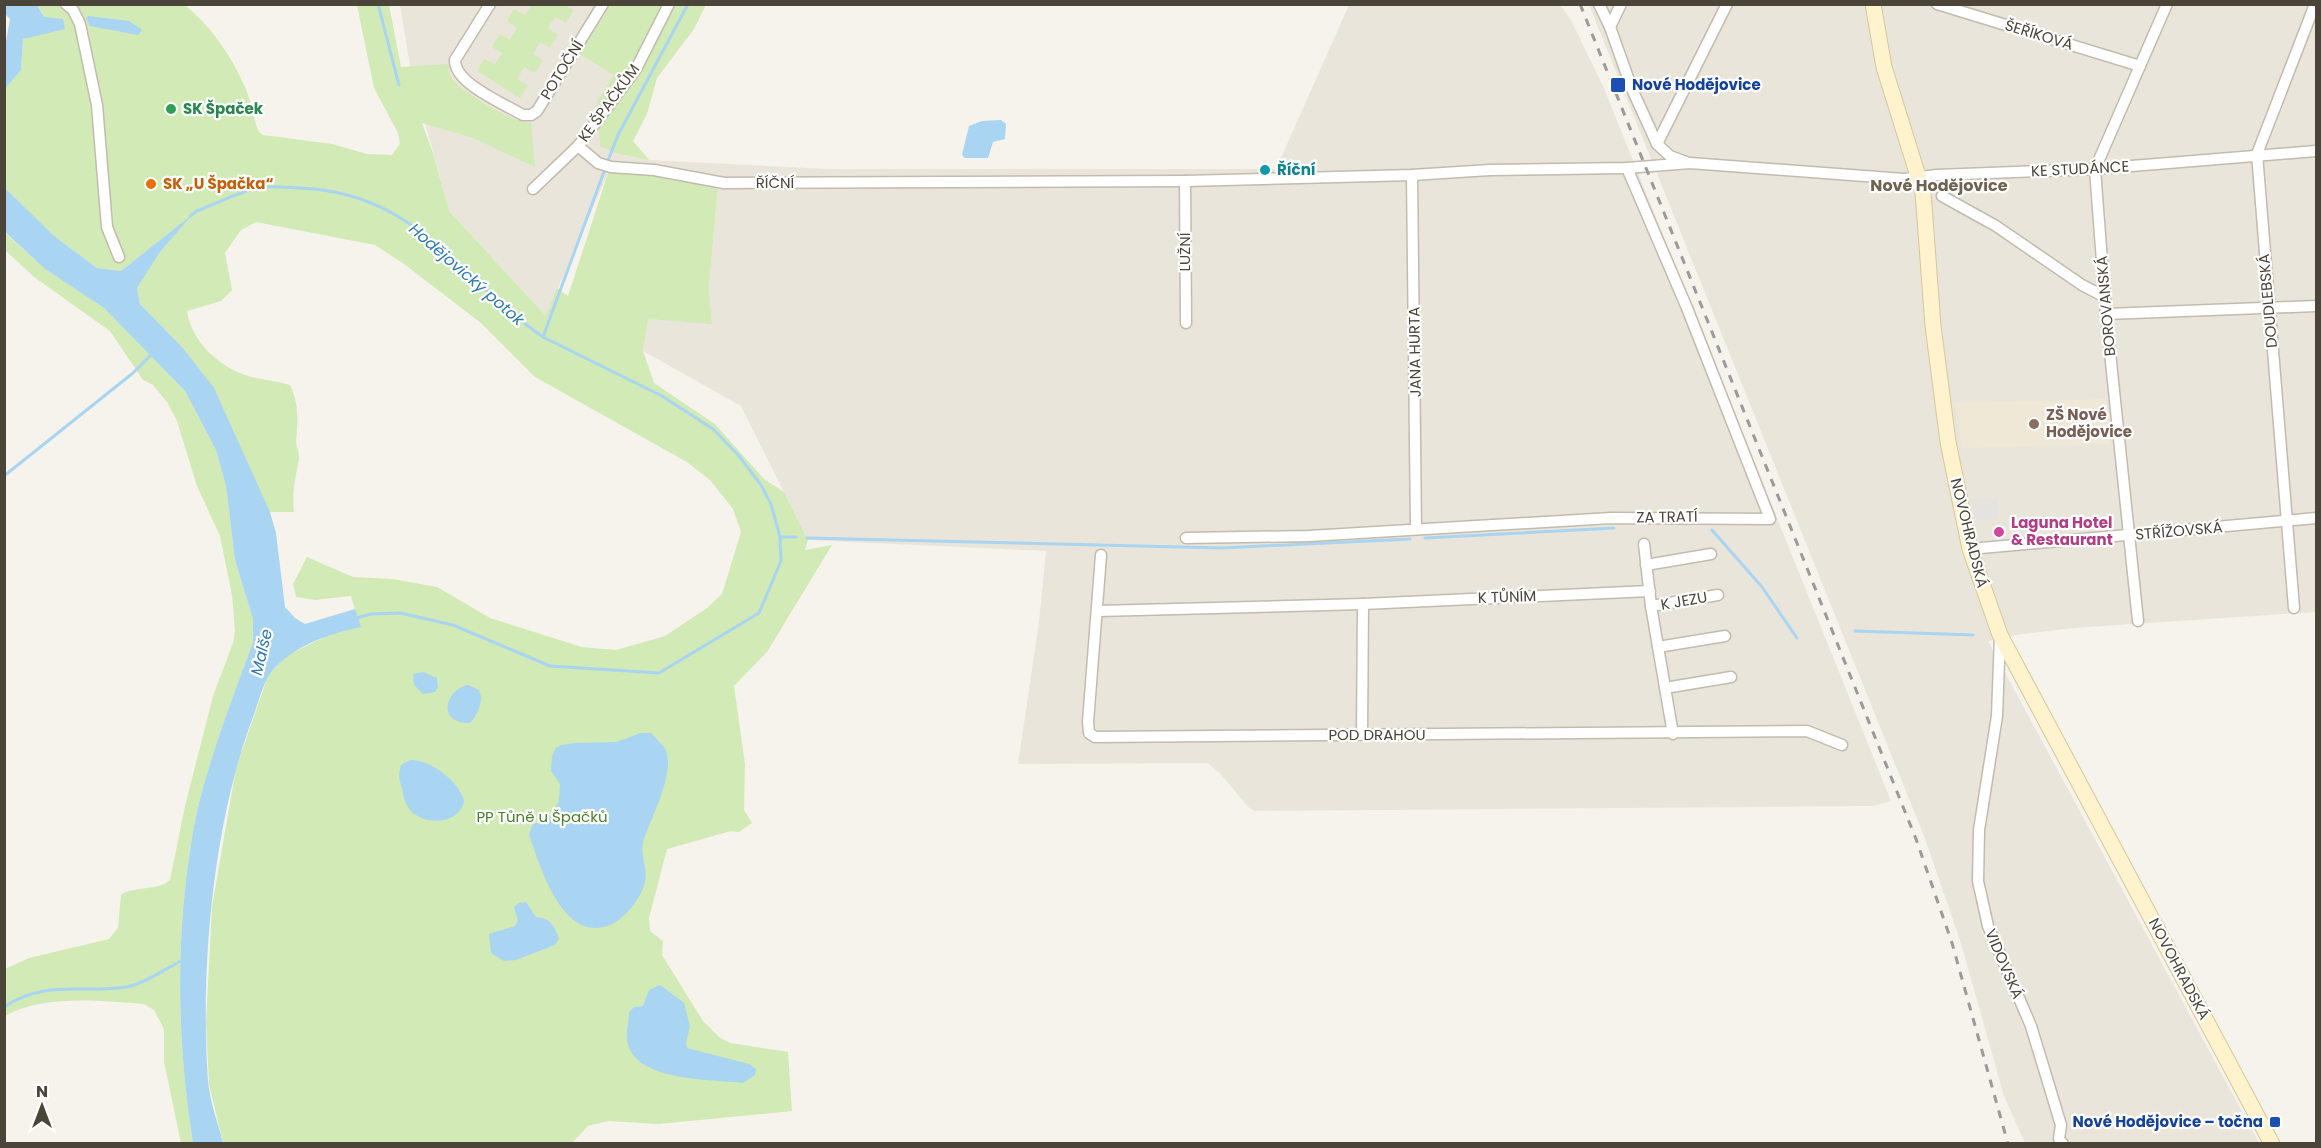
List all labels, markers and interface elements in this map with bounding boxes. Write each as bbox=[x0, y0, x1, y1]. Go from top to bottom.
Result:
street label: ŠEŘÍKOVÁ bbox=[2002, 14, 2076, 55]
street label: POTOČNÍ bbox=[535, 36, 588, 103]
street label: KE ŠPAČKŮM bbox=[573, 59, 644, 146]
place label: Nové Hodějovice bbox=[1632, 74, 1761, 95]
marker: Nové Hodějovice bbox=[1609, 76, 1627, 94]
place label: SK Špaček bbox=[183, 98, 264, 119]
marker: SK Špaček bbox=[164, 102, 178, 116]
street label: KE STUDÁNCE bbox=[2030, 155, 2130, 182]
place label: Říční bbox=[1277, 159, 1316, 180]
marker: Říční bbox=[1258, 163, 1272, 177]
street label: ŘÍČNÍ bbox=[756, 172, 795, 193]
place label: SK „U Špačka“ bbox=[163, 173, 274, 194]
district label: Nové Hodějovice bbox=[1870, 174, 2008, 197]
marker: SK „U Špačka“ bbox=[144, 177, 158, 191]
water label: Hodějovický potok bbox=[404, 218, 530, 332]
street label: LUŽNÍ bbox=[1174, 232, 1195, 271]
street label: DOUDLEBSKÁ bbox=[2253, 253, 2282, 349]
street label: BOROVANSKÁ bbox=[2091, 255, 2120, 357]
street label: JANA HURTA bbox=[1403, 307, 1426, 397]
place label: ZŠ Nové Hodějovice bbox=[2046, 404, 2132, 442]
marker: ZŠ Nové Hodějovice bbox=[2027, 417, 2041, 431]
street label: NOVOHRADSKÁ bbox=[1946, 476, 1993, 590]
street label: ZA TRATÍ bbox=[1636, 505, 1698, 528]
place label: Laguna Hotel & Restaurant bbox=[2011, 512, 2113, 550]
street label: STŘÍŽOVSKÁ bbox=[2134, 516, 2224, 545]
marker: Laguna Hotel & Restaurant bbox=[1992, 525, 2006, 539]
street label: K TŮNÍM bbox=[1477, 585, 1537, 608]
street label: K JEZU bbox=[1659, 586, 1709, 615]
water label: Malše bbox=[245, 627, 278, 678]
street label: POD DRAHOU bbox=[1328, 724, 1426, 745]
park label: PP Tůně u Špačků bbox=[476, 806, 608, 827]
street label: NOVOHRADSKÁ bbox=[2144, 914, 2215, 1023]
street label: VIDOVSKÁ bbox=[1980, 926, 2029, 1002]
north arrow bbox=[12, 1076, 72, 1136]
text: N bbox=[36, 1080, 48, 1103]
place label: Nové Hodějovice – točna bbox=[2073, 1111, 2263, 1132]
marker: Nové Hodějovice – točna bbox=[2268, 1115, 2282, 1129]

